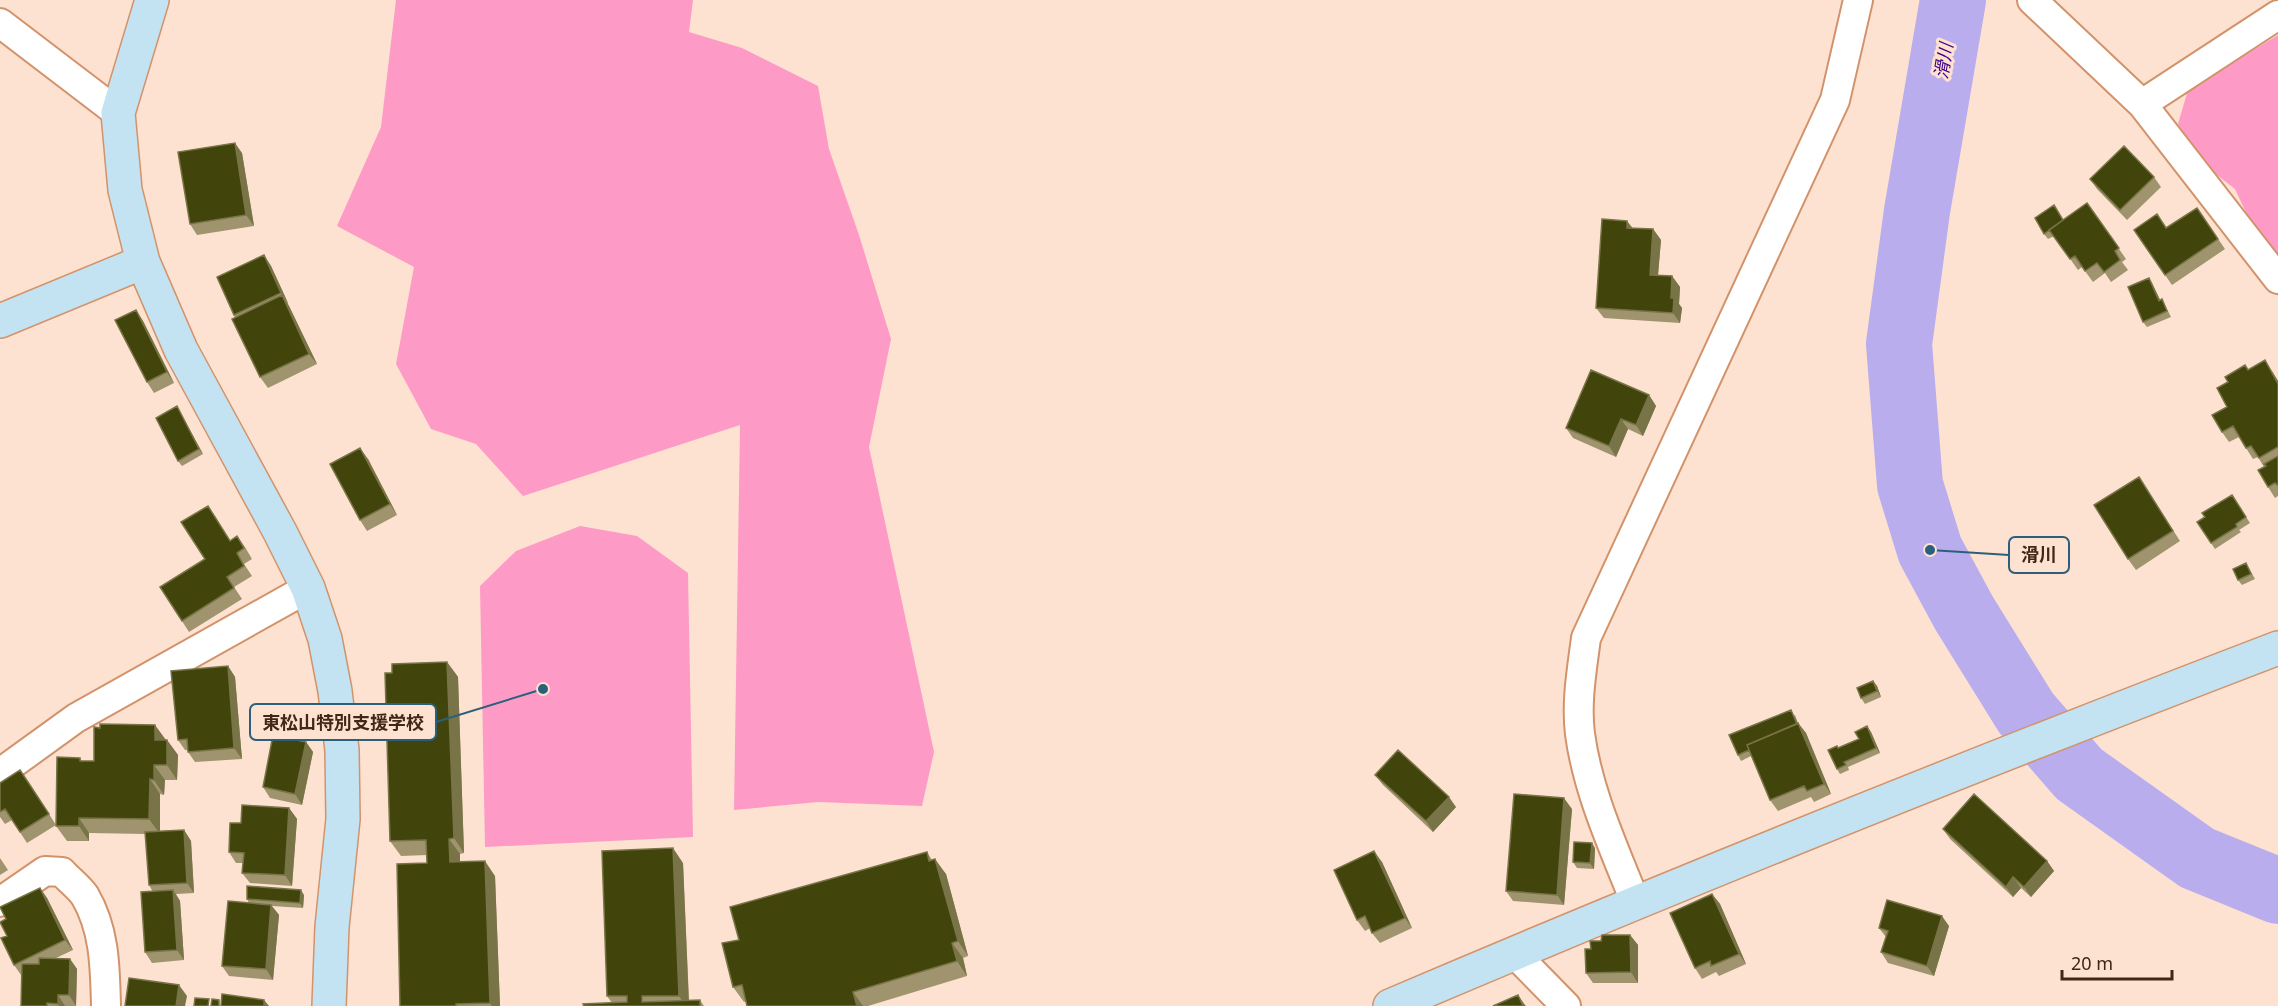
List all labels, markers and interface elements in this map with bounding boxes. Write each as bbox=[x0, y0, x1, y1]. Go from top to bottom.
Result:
water label: 滑川 bbox=[1928, 39, 1958, 81]
callout: 滑川 bbox=[2009, 537, 2069, 573]
text: 滑川 bbox=[2021, 542, 2057, 566]
callout: 東松山特別支援学校 bbox=[250, 704, 436, 740]
text: 東松山特別支援学校 bbox=[262, 710, 424, 734]
scale bar bbox=[2062, 943, 2172, 981]
text: 20 m bbox=[2071, 951, 2113, 975]

